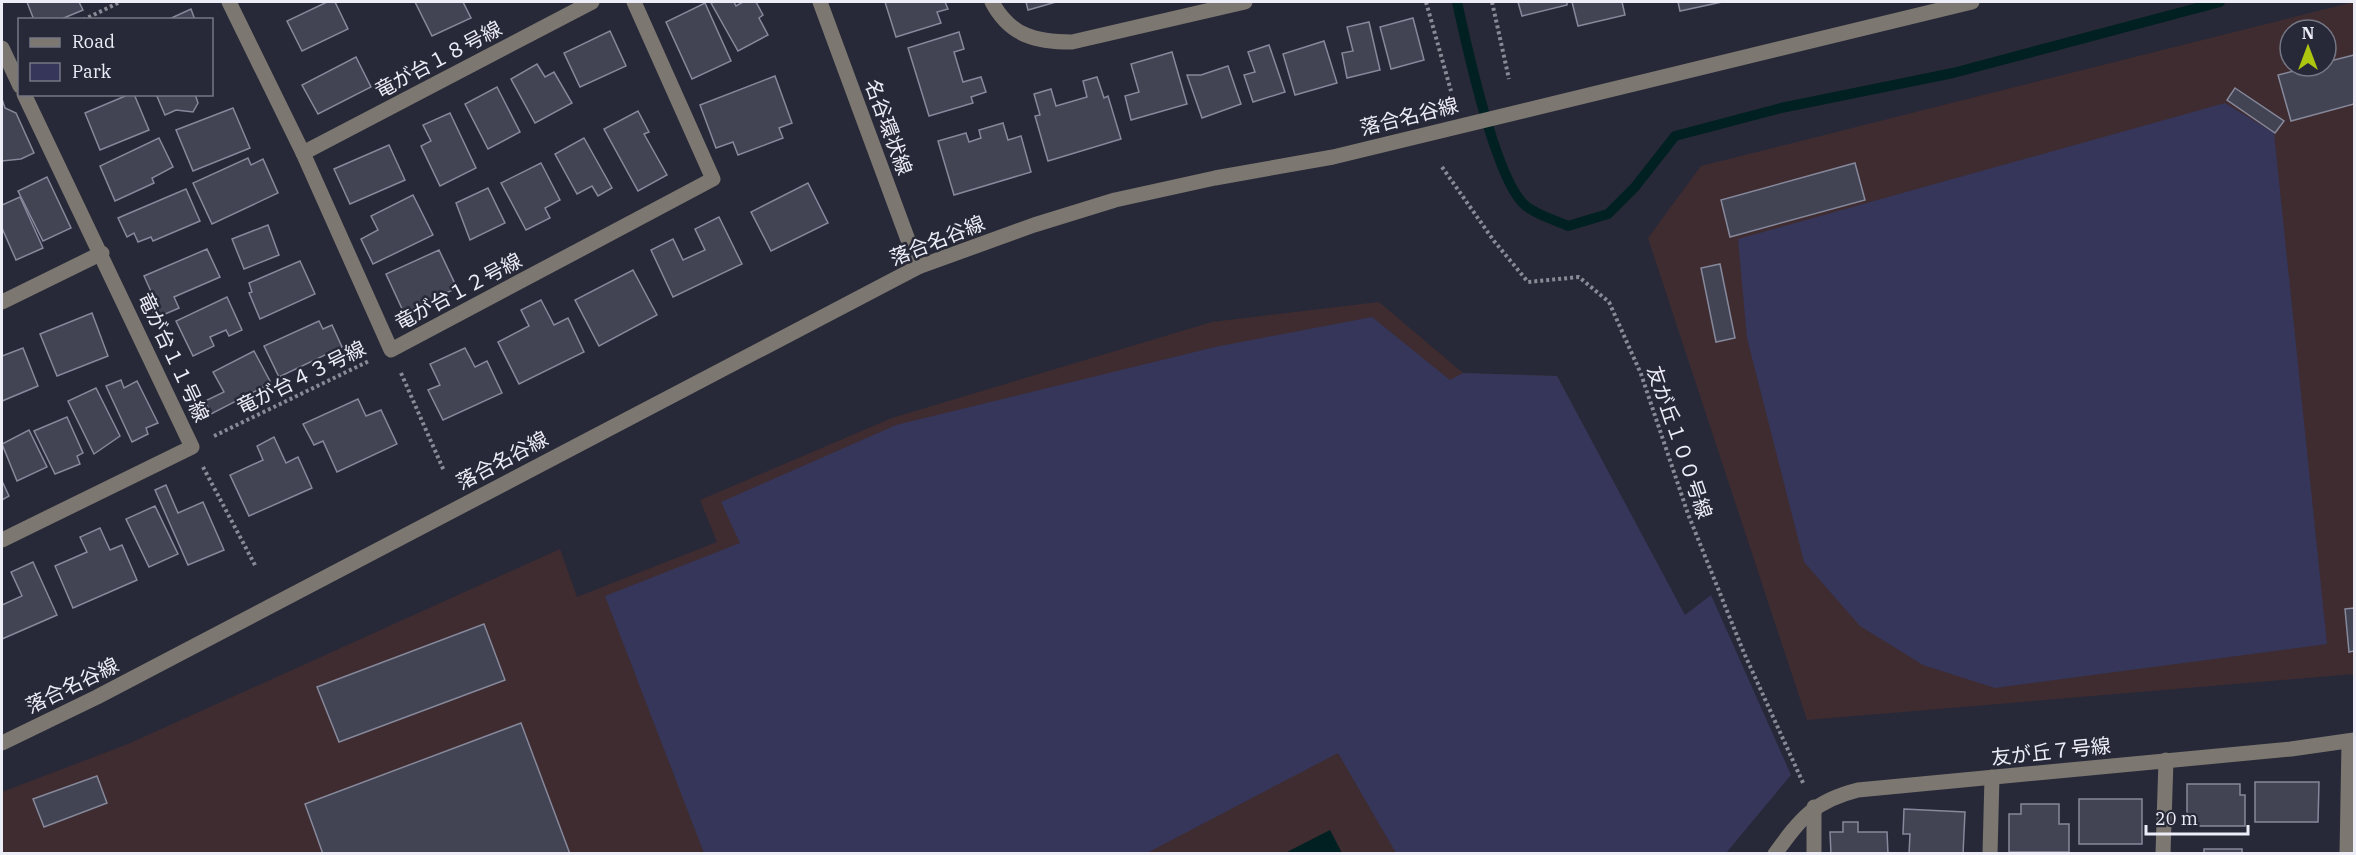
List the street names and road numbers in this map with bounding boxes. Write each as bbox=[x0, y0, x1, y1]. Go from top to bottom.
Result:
street label: 竜が台１８号線 bbox=[370, 14, 506, 104]
street label: 名谷環状線 bbox=[859, 75, 919, 179]
street label: 落合名谷線 bbox=[1357, 91, 1461, 141]
street label: 落合名谷線 bbox=[886, 209, 988, 271]
street label: 竜が台１２号線 bbox=[390, 246, 526, 336]
street label: 竜が台１１号線 bbox=[132, 288, 216, 426]
street label: 竜が台４３号線 bbox=[232, 334, 370, 420]
street label: 友が丘１００号線 bbox=[1641, 362, 1719, 522]
street label: 落合名谷線 bbox=[452, 425, 552, 495]
street label: 落合名谷線 bbox=[21, 651, 123, 719]
street label: 友が丘７号線 bbox=[1990, 731, 2112, 771]

